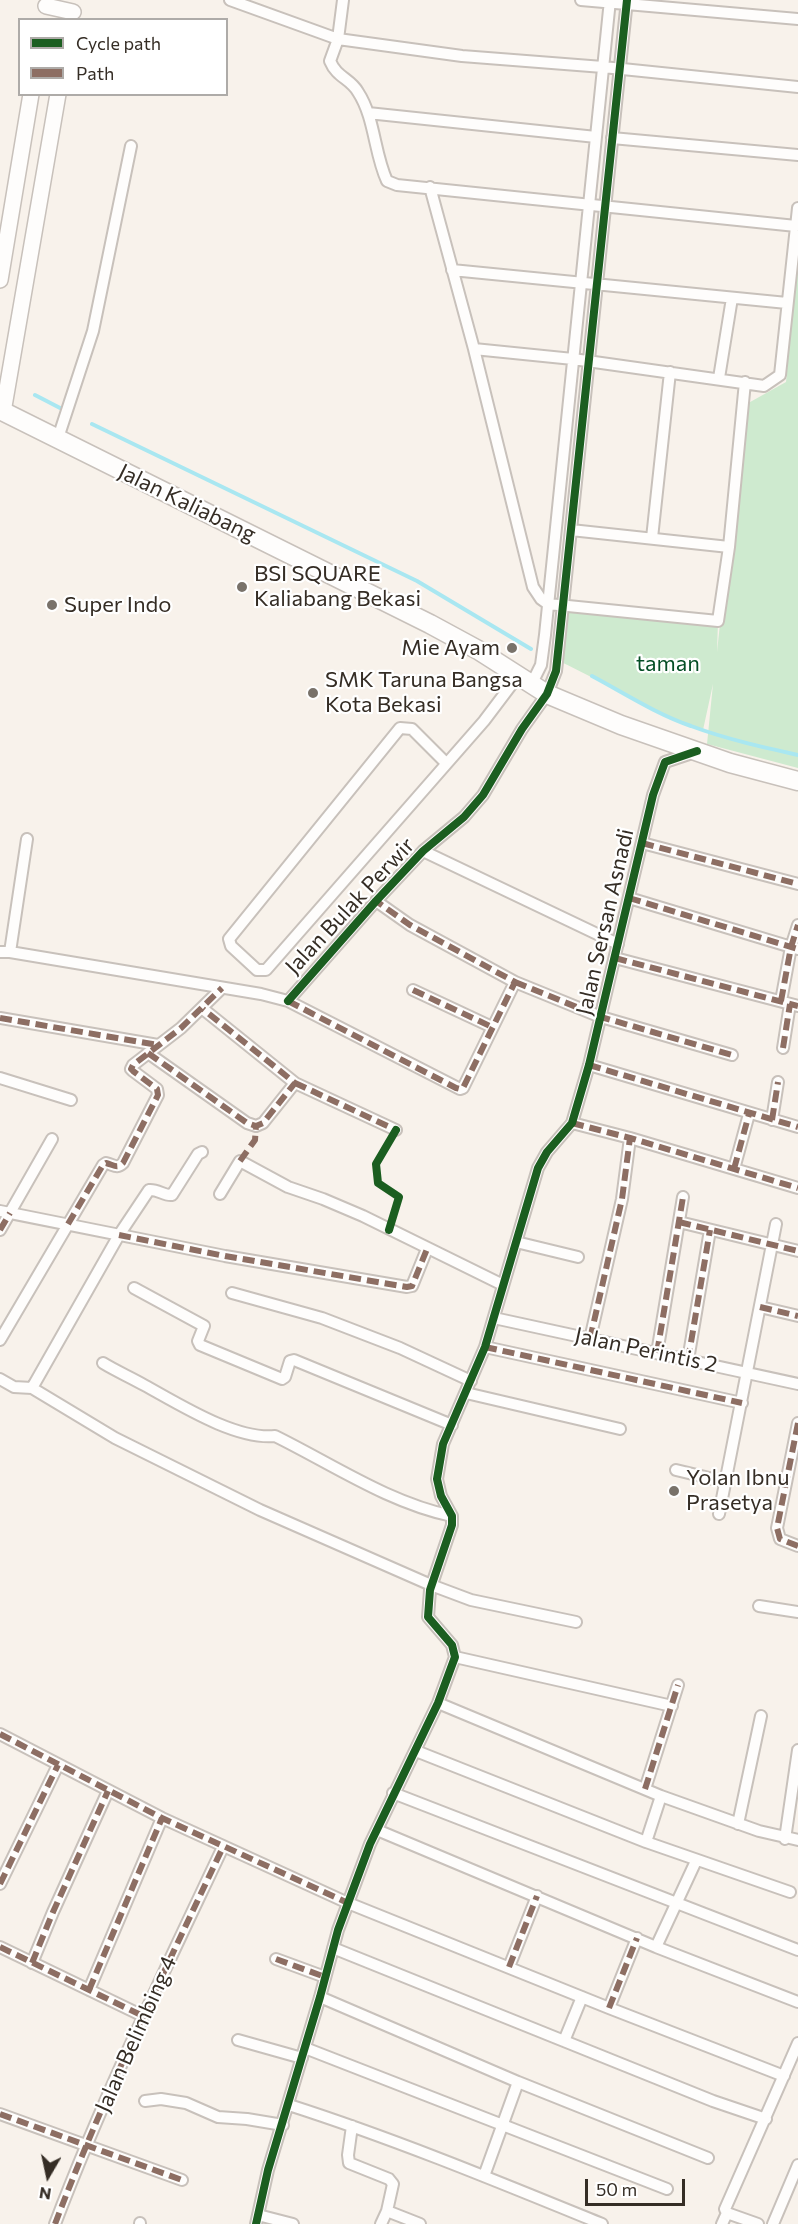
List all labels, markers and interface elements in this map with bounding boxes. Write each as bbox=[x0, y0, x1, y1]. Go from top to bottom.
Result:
legend bbox=[18, 18, 228, 96]
text: Cycle path bbox=[76, 32, 161, 54]
text: Path bbox=[76, 62, 114, 84]
street label: Jalan Kaliabang bbox=[114, 458, 260, 548]
place label: BSI SQUARE Kaliabang Bekasi bbox=[254, 561, 421, 612]
marker: BSI SQUARE Kaliabang Bekasi bbox=[235, 580, 249, 594]
place label: Super Indo bbox=[64, 592, 171, 618]
marker: Super Indo bbox=[45, 598, 59, 612]
place label: Mie Ayam bbox=[401, 635, 500, 661]
marker: Mie Ayam bbox=[505, 641, 519, 655]
park label: taman bbox=[636, 651, 700, 677]
place label: SMK Taruna Bangsa Kota Bekasi bbox=[325, 667, 523, 718]
marker: SMK Taruna Bangsa Kota Bekasi bbox=[306, 686, 320, 700]
street label: Jalan Sersan Asnadi bbox=[571, 826, 639, 1018]
street label: Jalan Bulak Perwir bbox=[280, 832, 420, 980]
street label: Jalan Perintis 2 bbox=[572, 1322, 720, 1378]
place label: Yolan Ibnu Prasetya bbox=[686, 1465, 789, 1516]
marker: Yolan Ibnu Prasetya bbox=[667, 1484, 681, 1498]
street label: Jalan Belimbing 4 bbox=[90, 1952, 182, 2116]
north arrow bbox=[18, 2146, 78, 2206]
scale bar bbox=[588, 2167, 688, 2205]
text: 50 m bbox=[596, 2178, 637, 2200]
text: N bbox=[38, 2184, 53, 2205]

